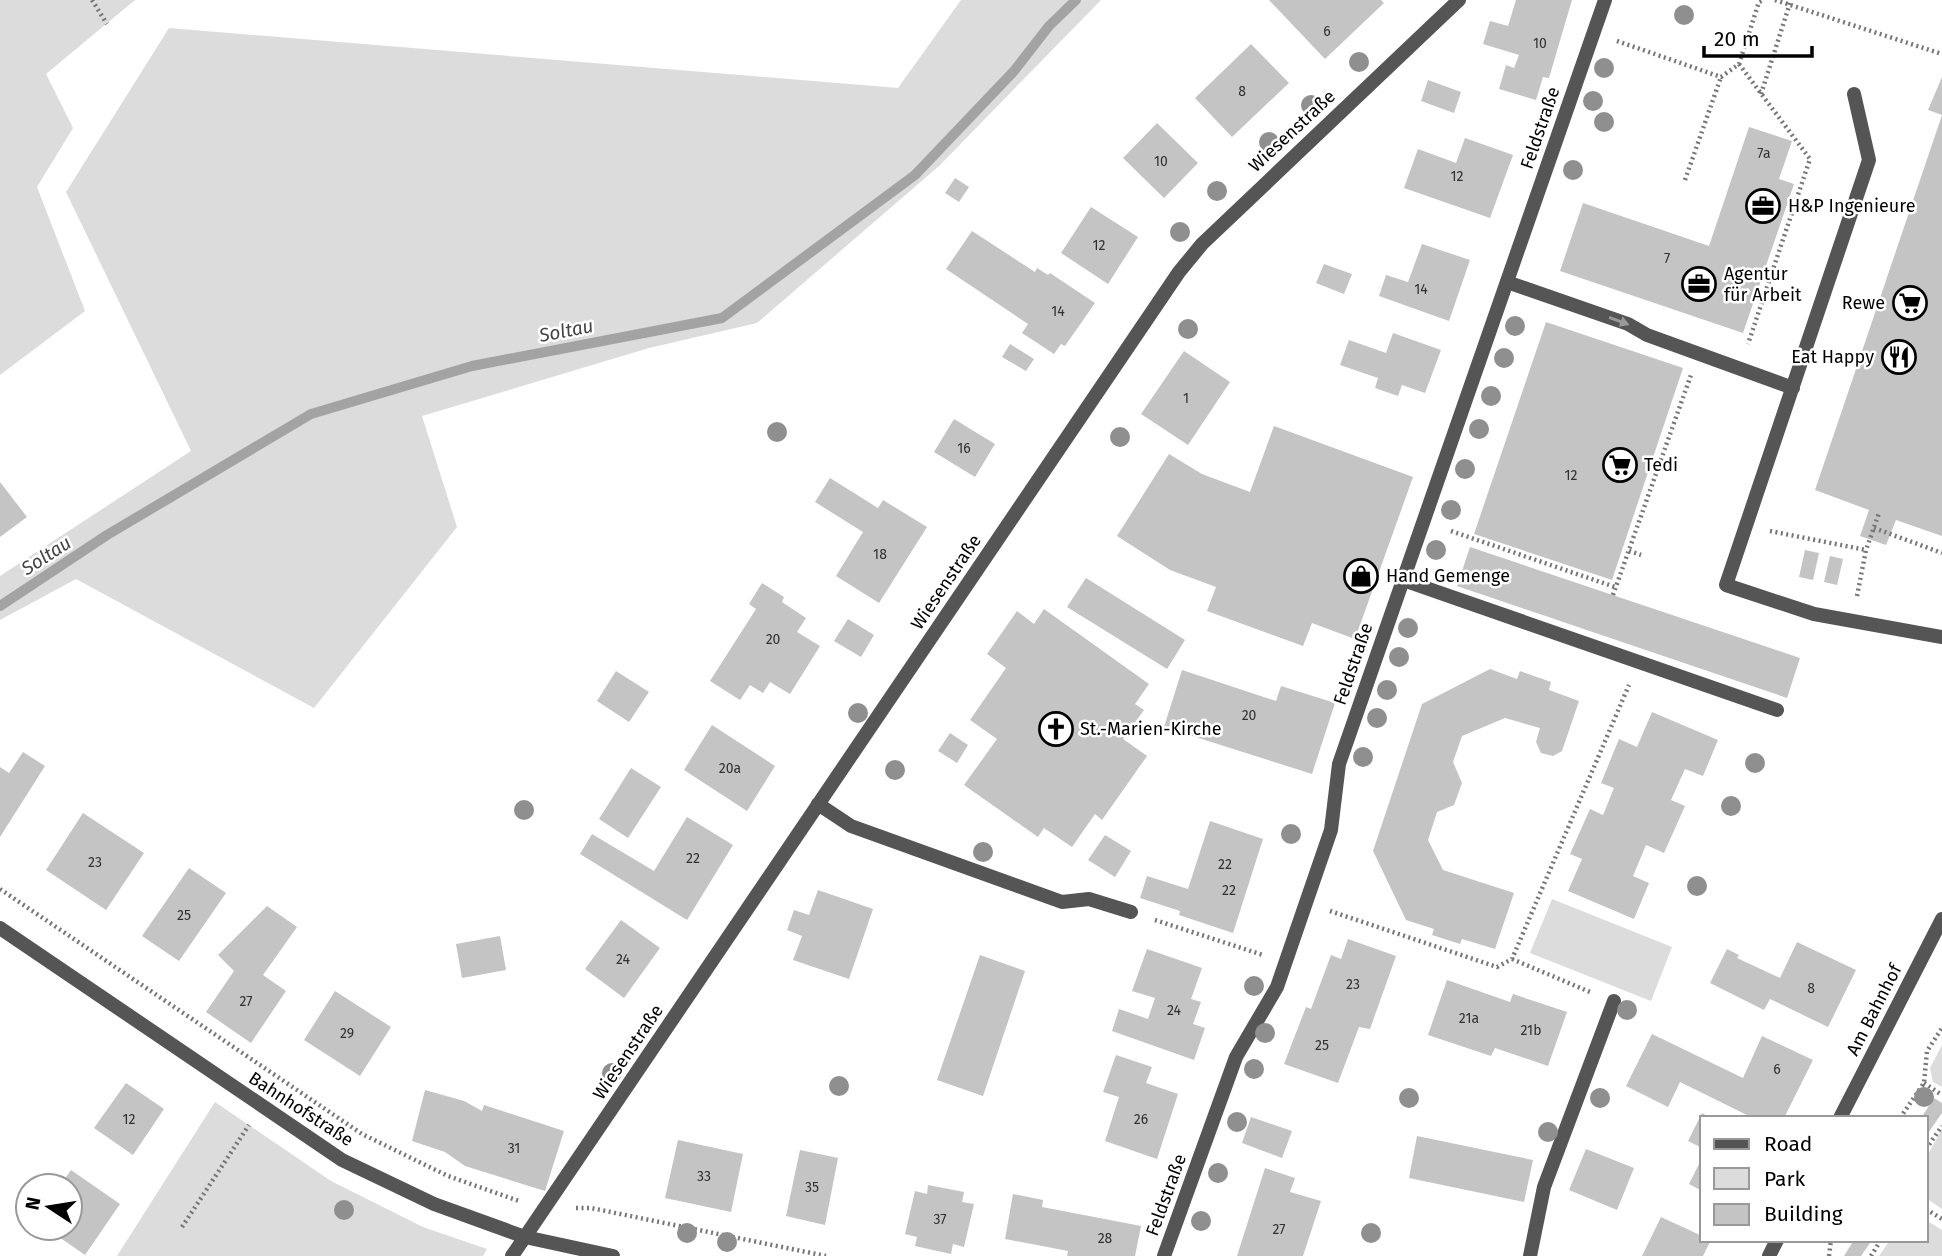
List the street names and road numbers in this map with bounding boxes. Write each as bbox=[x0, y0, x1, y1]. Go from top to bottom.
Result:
street label: Feldstraße bbox=[1516, 84, 1564, 172]
street label: Wiesenstraße bbox=[1244, 85, 1340, 177]
street label: Wiesenstraße bbox=[906, 530, 986, 634]
street label: Feldstraße bbox=[1329, 620, 1377, 708]
street label: Am Bahnhof bbox=[1842, 959, 1907, 1059]
street label: Wiesenstraße bbox=[588, 1000, 668, 1104]
street label: Bahnhofstraße bbox=[245, 1067, 357, 1151]
street label: Feldstraße bbox=[1141, 1151, 1191, 1239]

